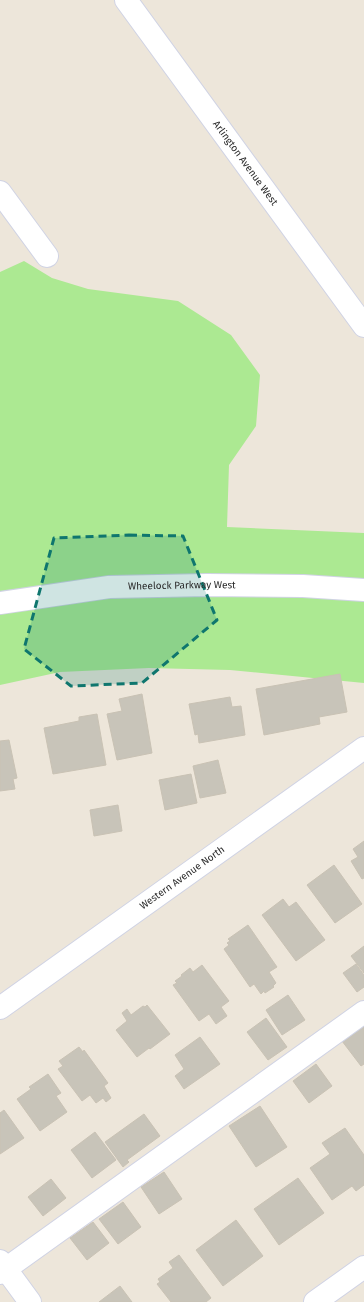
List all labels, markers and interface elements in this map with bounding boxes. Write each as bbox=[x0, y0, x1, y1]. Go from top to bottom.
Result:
street label: Arlington Avenue West bbox=[210, 118, 280, 208]
street label: Wheelock Parkway West bbox=[128, 579, 236, 593]
street label: Western Avenue North bbox=[137, 843, 227, 912]

